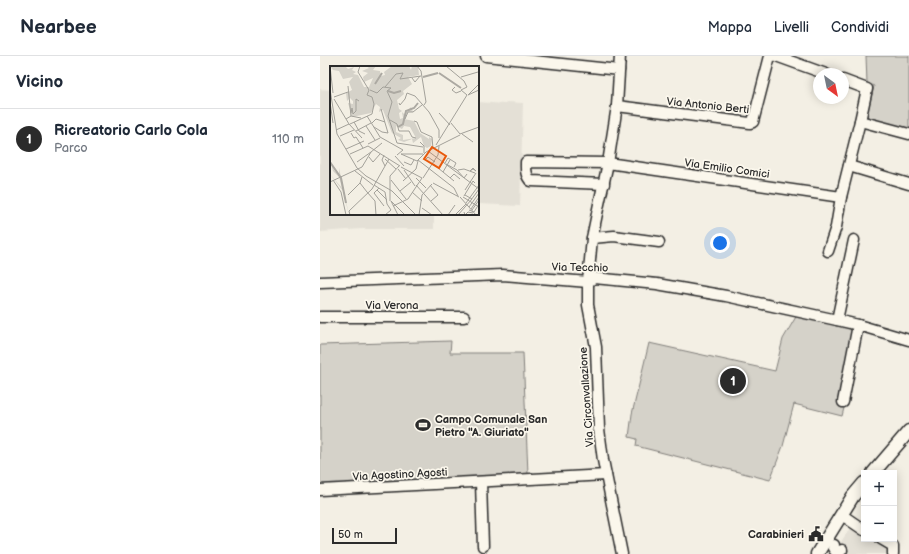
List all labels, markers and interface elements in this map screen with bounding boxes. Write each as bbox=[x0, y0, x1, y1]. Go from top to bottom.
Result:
text: Nearbee bbox=[20, 16, 97, 39]
text: Mappa bbox=[708, 19, 752, 36]
text: Livelli bbox=[774, 19, 809, 36]
text: Condividi bbox=[831, 19, 889, 36]
inset map bbox=[330, 66, 479, 215]
north arrow bbox=[813, 68, 849, 104]
text: Vicino bbox=[16, 72, 63, 92]
street label: Via Antonio Berti bbox=[666, 95, 750, 116]
text: Ricreatorio Carlo Cola bbox=[54, 121, 208, 140]
text: 1 bbox=[26, 131, 32, 147]
text: 110 m bbox=[272, 131, 304, 147]
text: Parco bbox=[54, 140, 88, 156]
street label: Via Emilio Comici bbox=[683, 156, 770, 181]
your location bbox=[710, 233, 730, 253]
street label: Via Tecchio bbox=[551, 261, 609, 274]
street label: Via Verona bbox=[365, 299, 419, 312]
street label: Via Circonvallazione bbox=[576, 346, 596, 447]
pin: 1 bbox=[720, 366, 746, 396]
place label: Campo Comunale San Pietro "A. Giuriato" bbox=[435, 413, 547, 439]
sports icon: Campo Comunale San Pietro "A. Giuriato" bbox=[414, 416, 432, 434]
street label: Via Agostino Agosti bbox=[352, 466, 448, 483]
map controls bbox=[861, 470, 897, 542]
button: + bbox=[861, 470, 897, 506]
button: − bbox=[861, 506, 897, 542]
public building icon: Carabinieri bbox=[807, 525, 825, 543]
scale bar bbox=[332, 526, 397, 545]
text: 50 m bbox=[338, 528, 363, 541]
place label: Carabinieri bbox=[748, 528, 804, 541]

